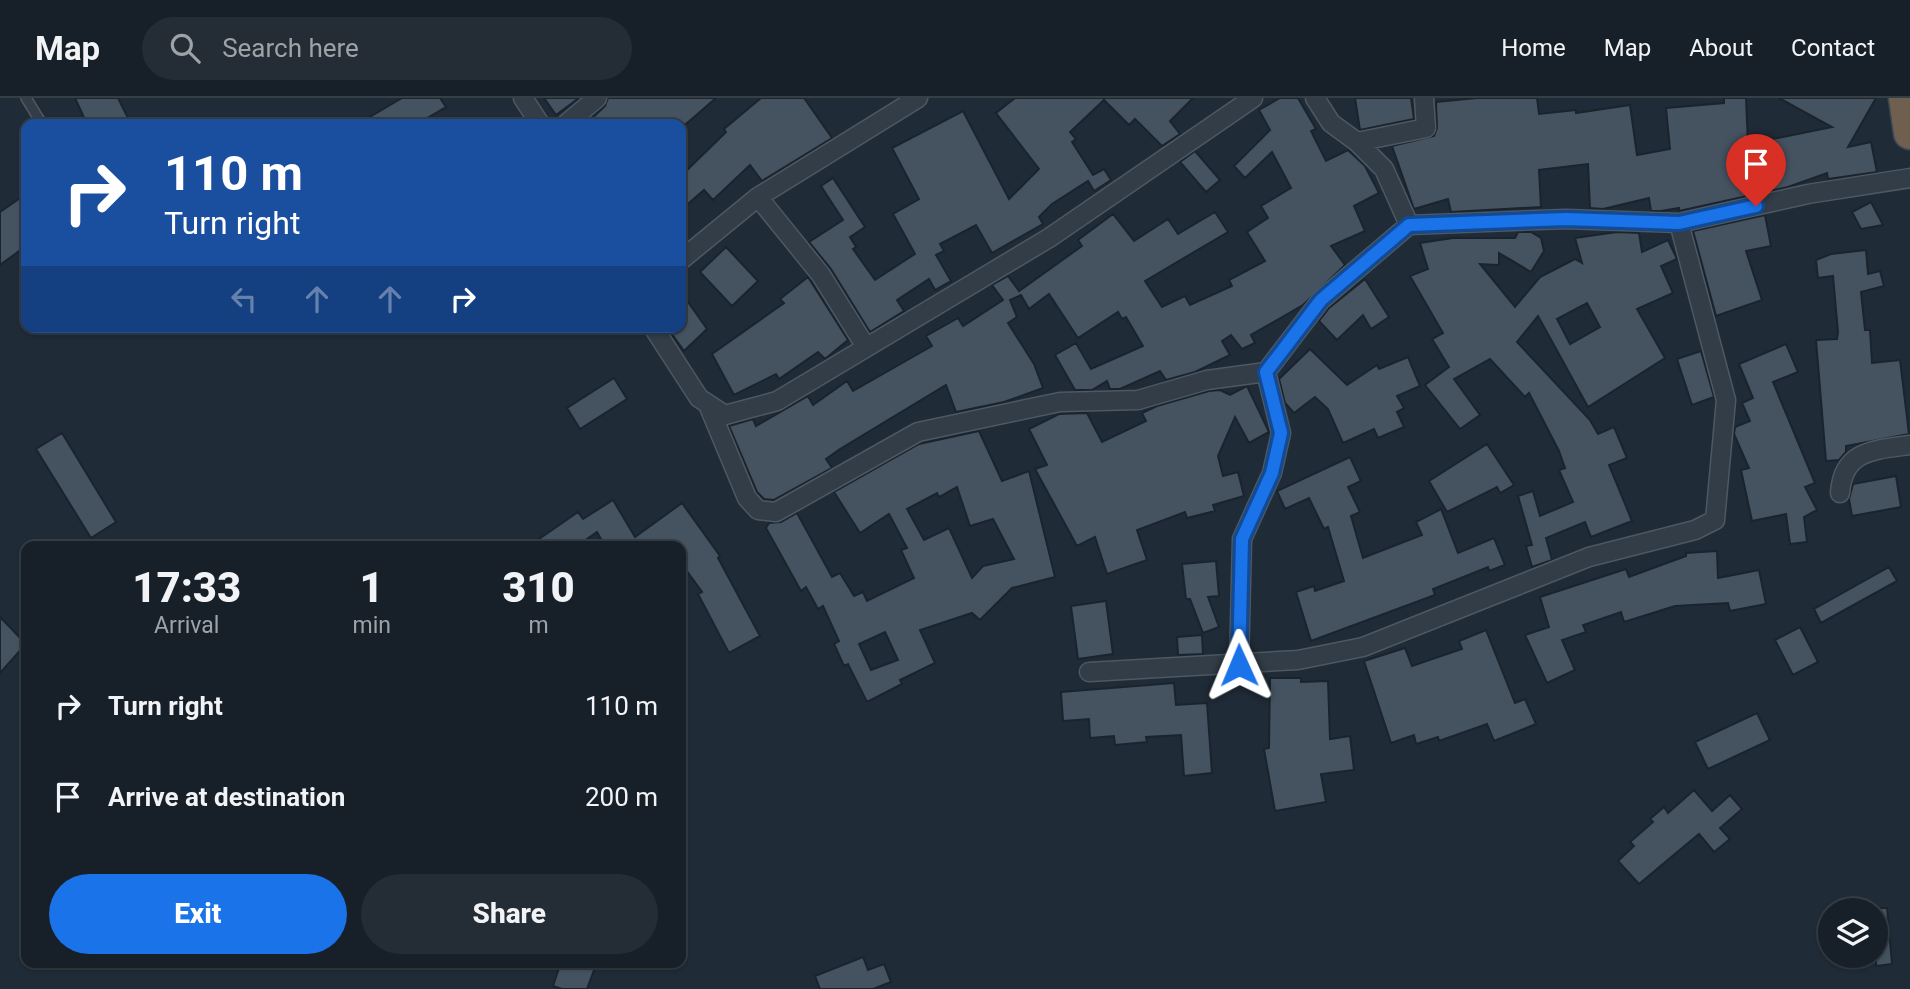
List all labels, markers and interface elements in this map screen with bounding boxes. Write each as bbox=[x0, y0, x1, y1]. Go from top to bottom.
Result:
search box bbox=[142, 17, 632, 80]
text: Map bbox=[35, 29, 100, 68]
icon: search bbox=[166, 29, 204, 67]
text: Search here bbox=[222, 33, 359, 63]
text: Home bbox=[1501, 34, 1566, 62]
text: Map bbox=[1604, 34, 1651, 62]
text: About bbox=[1689, 34, 1753, 62]
text: Contact bbox=[1791, 34, 1875, 62]
pin bbox=[1726, 134, 1786, 206]
text: 110 m bbox=[164, 145, 303, 202]
icon: arrive bbox=[1737, 145, 1775, 183]
icon: right bbox=[49, 147, 140, 238]
text: Turn right bbox=[164, 204, 300, 242]
icon: left bbox=[225, 280, 263, 318]
icon: ahead bbox=[298, 280, 336, 318]
icon: ahead bbox=[371, 280, 409, 318]
icon: right bbox=[444, 280, 482, 318]
text: 17:33 bbox=[132, 563, 241, 612]
text: 1 bbox=[360, 563, 384, 612]
text: 310 bbox=[502, 563, 575, 612]
text: Arrival bbox=[154, 612, 219, 639]
text: min bbox=[352, 612, 391, 639]
text: m bbox=[528, 612, 549, 639]
position arrow bbox=[1202, 628, 1276, 702]
icon: right bbox=[49, 687, 87, 725]
text: Turn right bbox=[108, 691, 223, 721]
text: 110 m bbox=[585, 691, 658, 721]
icon: arrive bbox=[49, 778, 87, 816]
text: Arrive at destination bbox=[108, 782, 345, 812]
text: 200 m bbox=[585, 782, 658, 812]
button: Exit bbox=[49, 874, 347, 954]
button: Share bbox=[361, 874, 658, 954]
map controls bbox=[1818, 898, 1888, 968]
button: layers bbox=[1818, 898, 1888, 968]

